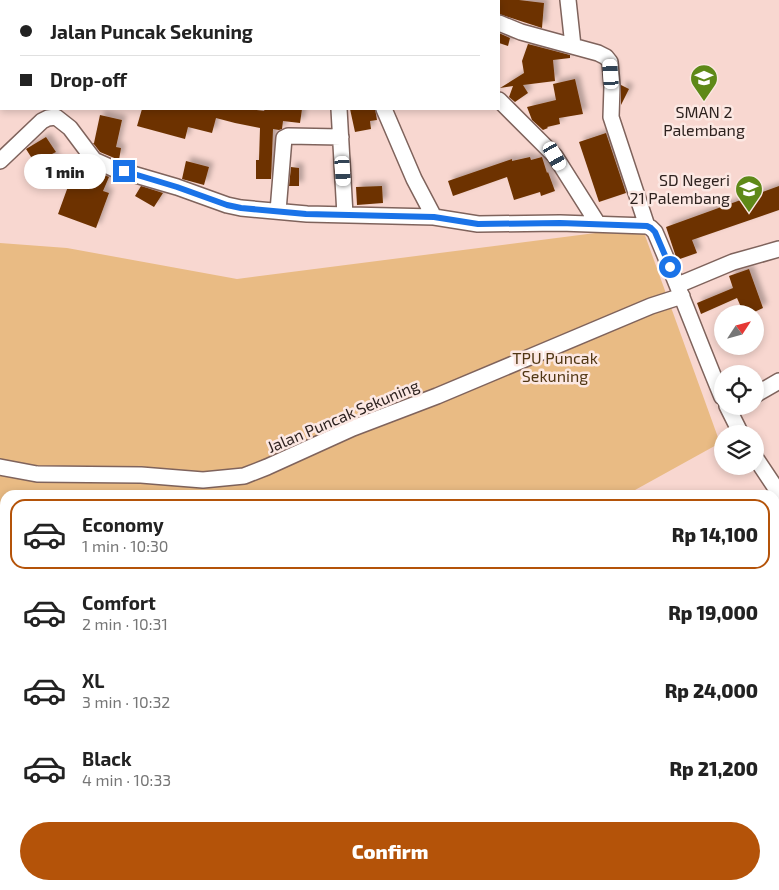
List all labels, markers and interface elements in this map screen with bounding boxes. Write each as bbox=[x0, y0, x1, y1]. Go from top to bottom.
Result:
text: Jalan Puncak Sekuning bbox=[50, 20, 253, 43]
car bbox=[602, 59, 619, 89]
school or university icon: SMAN 2 Palembang bbox=[689, 63, 719, 102]
text: Drop-off bbox=[50, 68, 127, 91]
place label: SMAN 2 Palembang bbox=[663, 102, 745, 139]
car bbox=[541, 139, 568, 173]
callout: 1 min bbox=[24, 154, 106, 188]
car bbox=[334, 156, 351, 186]
route end bbox=[113, 160, 135, 182]
text: 1 min bbox=[45, 162, 85, 181]
place label: SD Negeri 21 Palembang bbox=[629, 170, 730, 207]
school or university icon: SD Negeri 21 Palembang bbox=[734, 174, 764, 213]
route start bbox=[659, 256, 681, 278]
north arrow bbox=[714, 305, 764, 355]
map controls bbox=[714, 305, 764, 475]
park label: TPU Puncak Sekuning bbox=[512, 348, 598, 385]
button: locate bbox=[714, 365, 764, 415]
street label: Jalan Puncak Sekuning bbox=[264, 375, 422, 456]
button: layers bbox=[714, 425, 764, 475]
icon: car bbox=[22, 512, 67, 557]
text: Economy bbox=[82, 513, 164, 536]
text: Rp 14,100 bbox=[672, 523, 758, 546]
text: 1 min · 10:30 bbox=[82, 536, 168, 555]
icon: car bbox=[22, 590, 67, 635]
text: Comfort bbox=[82, 591, 156, 614]
text: Rp 19,000 bbox=[668, 601, 758, 624]
text: 2 min · 10:31 bbox=[82, 614, 168, 633]
icon: car bbox=[22, 668, 67, 713]
text: XL bbox=[82, 669, 104, 692]
text: Rp 24,000 bbox=[665, 679, 758, 702]
text: 3 min · 10:32 bbox=[82, 692, 170, 711]
icon: car bbox=[22, 746, 67, 791]
text: Black bbox=[82, 747, 132, 770]
text: Rp 21,200 bbox=[669, 757, 758, 780]
text: 4 min · 10:33 bbox=[82, 770, 171, 789]
button: Confirm bbox=[20, 822, 760, 880]

